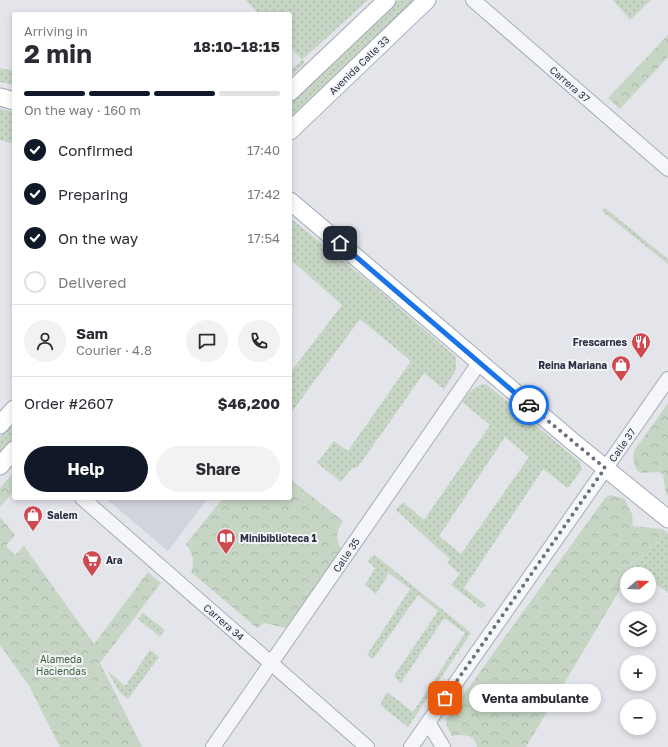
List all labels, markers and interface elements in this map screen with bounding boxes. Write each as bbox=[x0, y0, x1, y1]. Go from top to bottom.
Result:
text: Arriving in bbox=[24, 23, 88, 39]
street label: Avenida Calle 33 bbox=[326, 33, 392, 97]
text: 18:10–18:15 bbox=[193, 37, 280, 55]
text: 2 min bbox=[24, 38, 92, 69]
street label: Carrera 37 bbox=[548, 63, 592, 105]
text: On the way · 160 m bbox=[24, 102, 141, 118]
icon: check bbox=[24, 139, 46, 161]
text: Confirmed bbox=[58, 141, 133, 159]
text: 17:40 bbox=[247, 142, 280, 158]
icon: check bbox=[24, 183, 46, 205]
text: Preparing bbox=[58, 185, 128, 203]
text: 17:42 bbox=[247, 186, 280, 202]
pin bbox=[323, 226, 357, 260]
icon: check bbox=[24, 227, 46, 249]
text: On the way bbox=[58, 229, 138, 247]
text: 17:54 bbox=[247, 230, 280, 246]
icon: home bbox=[329, 232, 351, 254]
text: Delivered bbox=[58, 273, 126, 291]
button: person bbox=[24, 320, 66, 362]
button: chat bbox=[186, 320, 228, 362]
button: phone bbox=[238, 320, 280, 362]
text: Sam bbox=[76, 324, 108, 342]
restaurant icon: Frescarnes bbox=[630, 331, 652, 359]
place label: Frescarnes bbox=[573, 336, 627, 348]
text: Courier · 4.8 bbox=[76, 342, 152, 358]
shop icon: Reina Mariana bbox=[610, 354, 632, 382]
place label: Reina Mariana bbox=[538, 359, 607, 371]
courier bbox=[509, 385, 549, 425]
text: Order #2607 bbox=[24, 394, 114, 412]
text: $46,200 bbox=[218, 394, 280, 412]
icon: car bbox=[518, 394, 540, 416]
street label: Calle 37 bbox=[606, 426, 638, 464]
button: Help bbox=[24, 446, 148, 492]
button: Share bbox=[156, 446, 280, 492]
shop icon: Salem bbox=[22, 504, 44, 532]
place label: Salem bbox=[47, 509, 78, 521]
library icon: Minibiblioteca 1 bbox=[215, 527, 237, 555]
place label: Minibiblioteca 1 bbox=[240, 532, 317, 544]
street label: Calle 35 bbox=[330, 535, 362, 574]
supermarket icon: Ara bbox=[81, 549, 103, 577]
place label: Ara bbox=[106, 554, 123, 566]
north arrow bbox=[620, 567, 656, 603]
map controls bbox=[620, 567, 656, 735]
street label: Carrera 34 bbox=[201, 601, 247, 643]
button: layers bbox=[620, 611, 656, 647]
park label: Alameda Haciendas bbox=[36, 653, 86, 677]
button: + bbox=[620, 655, 656, 691]
pin bbox=[428, 681, 462, 715]
callout: Venta ambulante bbox=[469, 684, 601, 712]
icon: bag bbox=[434, 687, 456, 709]
text: Venta ambulante bbox=[481, 690, 589, 706]
button: − bbox=[620, 699, 656, 735]

